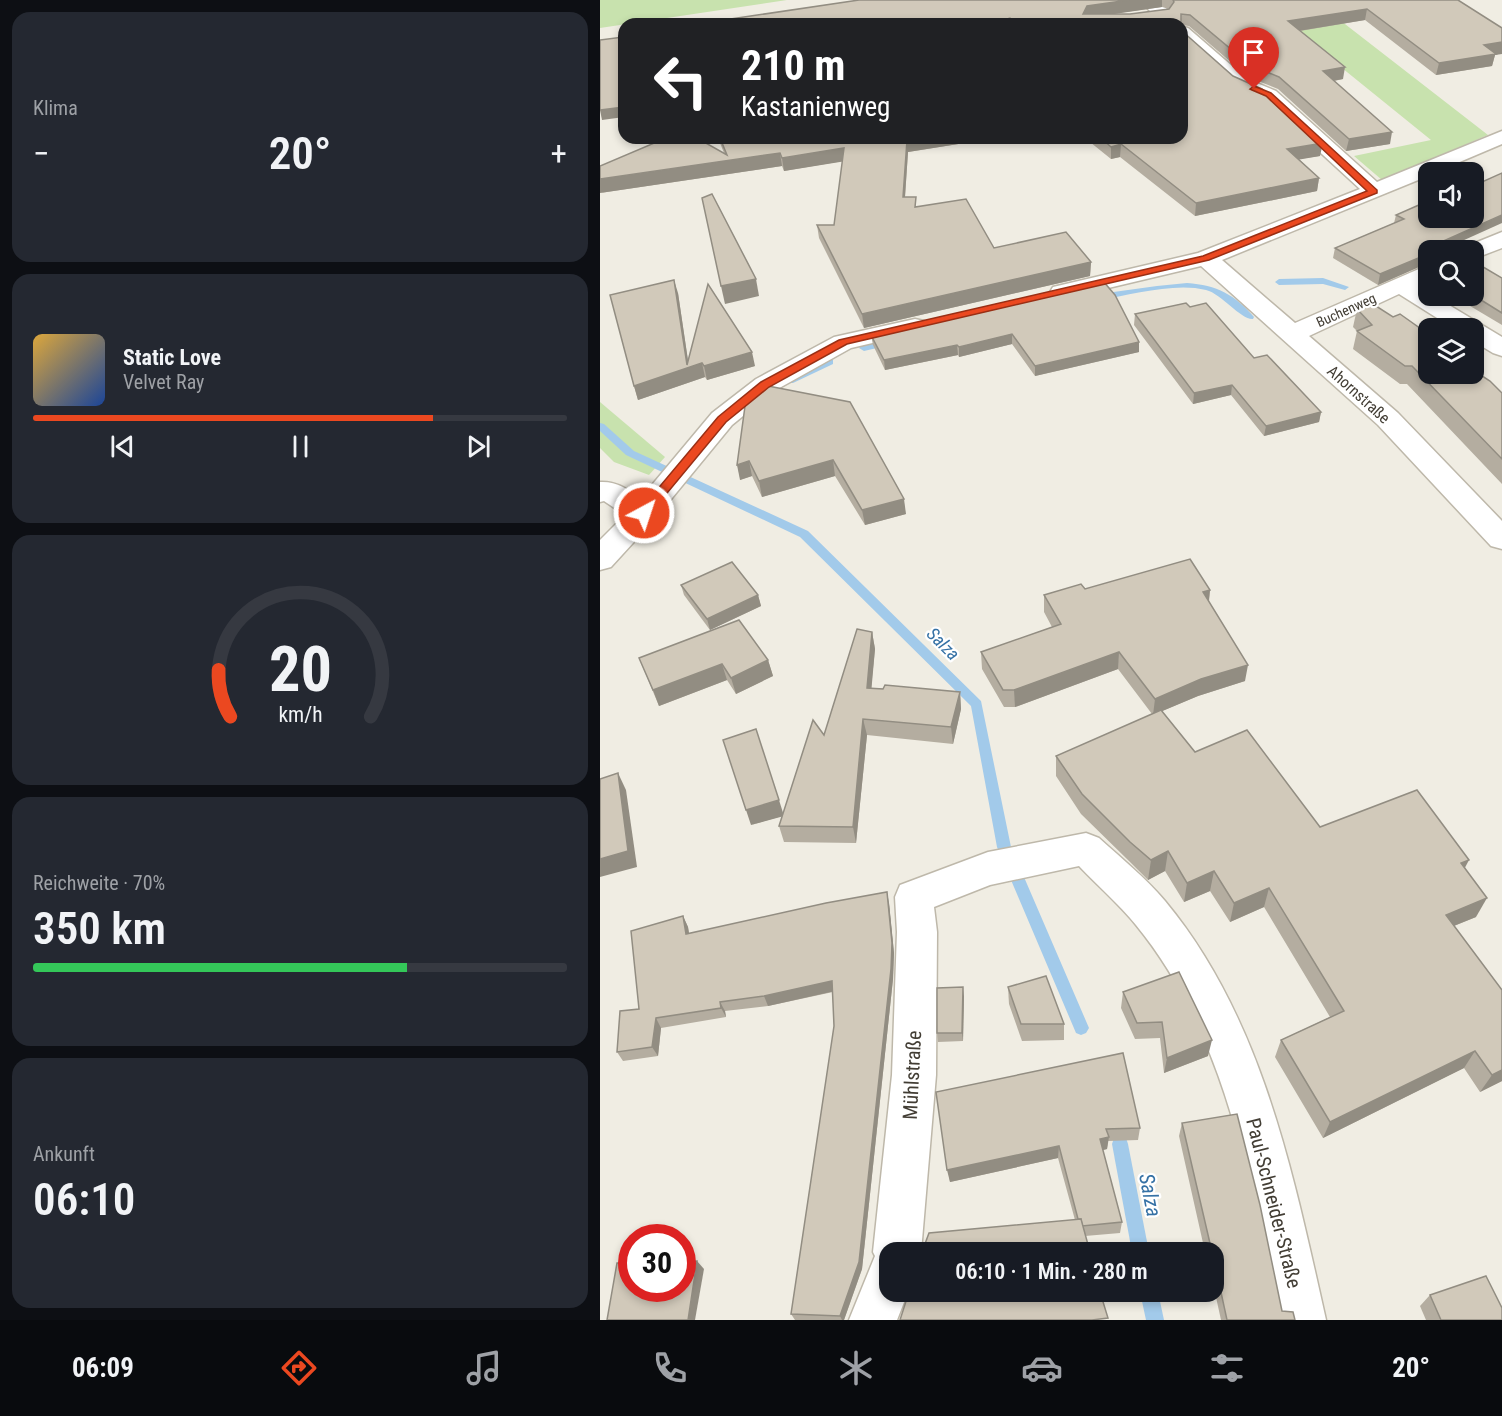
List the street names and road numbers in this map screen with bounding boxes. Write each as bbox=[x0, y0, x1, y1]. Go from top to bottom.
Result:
street label: Buchenweg bbox=[1314, 290, 1378, 330]
street label: Ahornstraße bbox=[1323, 361, 1394, 427]
street label: Mühlstraße bbox=[898, 1030, 926, 1120]
street label: Paul-Schneider-Straße bbox=[1241, 1115, 1307, 1291]

